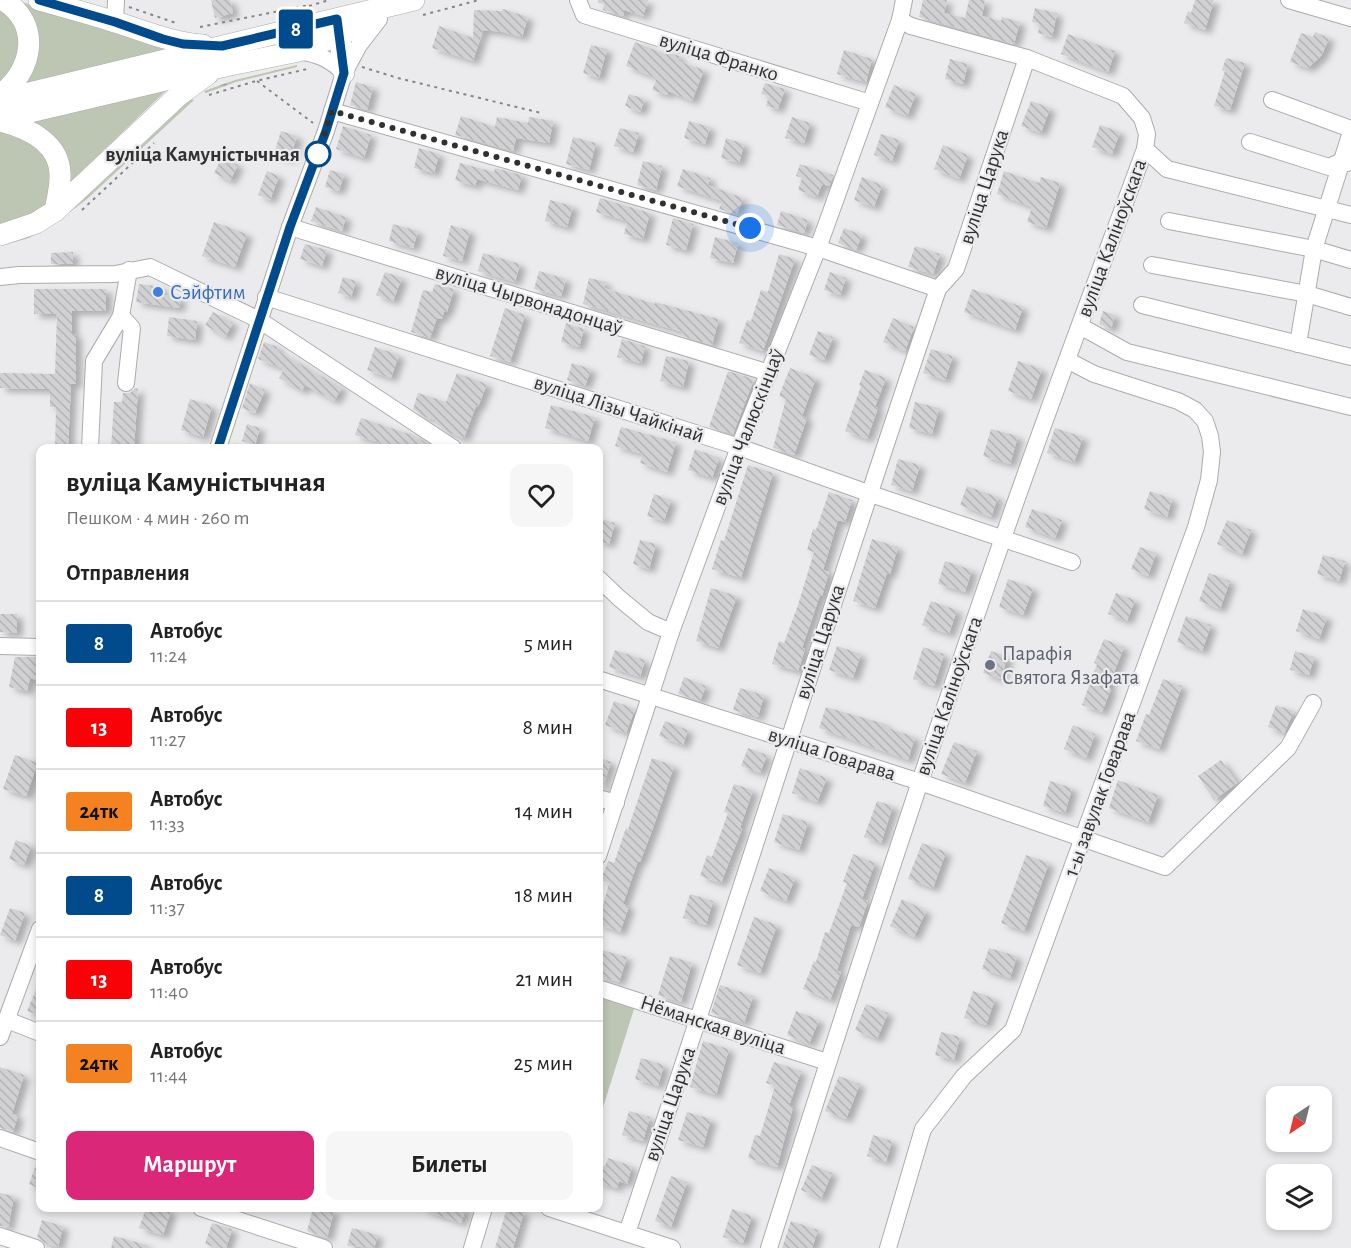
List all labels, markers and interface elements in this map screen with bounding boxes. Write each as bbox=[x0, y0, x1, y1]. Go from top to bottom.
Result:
line badge: 8 bbox=[276, 9, 316, 48]
text: 8 bbox=[291, 19, 301, 40]
street label: вуліца Франко bbox=[657, 29, 781, 85]
street label: вуліца Царука bbox=[956, 127, 1013, 247]
marker: вуліца Камуністычная bbox=[305, 141, 331, 167]
place label: вуліца Камуністычная bbox=[105, 144, 300, 165]
street label: вуліца Каліноўскага bbox=[1074, 156, 1151, 320]
your location bbox=[735, 213, 765, 243]
street label: вуліца Чырвонадонцаў bbox=[433, 262, 625, 338]
place label: Сэйфтим bbox=[170, 282, 246, 303]
marker: Сэйфтим bbox=[151, 285, 165, 299]
street label: вуліца Чалюскінцаў bbox=[708, 346, 788, 508]
street label: вуліца Лізы Чайкінай bbox=[531, 372, 707, 446]
button: heart bbox=[510, 464, 573, 527]
text: вуліца Камуністычная bbox=[66, 469, 326, 497]
text: Пешком · 4 мин · 260 m bbox=[66, 508, 250, 528]
text: Отправления bbox=[66, 562, 190, 584]
street label: вуліца Царука bbox=[792, 582, 849, 702]
street label: вуліца Каліноўскага bbox=[912, 613, 986, 778]
text: Автобус bbox=[150, 620, 223, 642]
text: 5 мин bbox=[524, 632, 573, 654]
text: 8 bbox=[94, 633, 104, 654]
place label: Парафія Святога Язафата bbox=[1002, 643, 1140, 688]
text: 11:24 bbox=[150, 646, 187, 666]
marker: Парафія Святога Язафата bbox=[983, 658, 997, 672]
text: Автобус bbox=[150, 704, 223, 726]
street label: 1-ы завулак Говарава bbox=[1060, 708, 1140, 879]
text: 8 мин bbox=[522, 716, 573, 738]
text: 13 bbox=[91, 717, 107, 738]
street label: вуліца Говарава bbox=[766, 723, 899, 785]
text: 11:27 bbox=[150, 730, 186, 750]
text: Автобус bbox=[150, 788, 223, 810]
text: 14 мин bbox=[515, 800, 573, 822]
text: 24тк bbox=[79, 801, 119, 822]
text: 11:33 bbox=[150, 814, 185, 834]
text: Автобус bbox=[150, 872, 223, 894]
text: 18 мин bbox=[515, 884, 573, 906]
text: 8 bbox=[94, 885, 104, 906]
text: 11:37 bbox=[150, 898, 185, 918]
text: Автобус bbox=[150, 956, 223, 978]
text: 21 мин bbox=[515, 968, 573, 990]
text: 13 bbox=[91, 969, 107, 990]
text: 11:40 bbox=[150, 982, 189, 1002]
street label: Нёманская вуліца bbox=[638, 992, 789, 1059]
text: Автобус bbox=[150, 1040, 223, 1062]
street label: вуліца Царука bbox=[641, 1044, 700, 1164]
text: 25 мин bbox=[514, 1052, 573, 1074]
text: 24тк bbox=[79, 1053, 119, 1074]
text: 11:44 bbox=[150, 1066, 188, 1086]
north arrow bbox=[1266, 1086, 1332, 1152]
map controls bbox=[1266, 1086, 1332, 1230]
button: Маршрут bbox=[66, 1131, 314, 1200]
button: Билеты bbox=[326, 1131, 573, 1200]
button: layers bbox=[1266, 1164, 1332, 1230]

